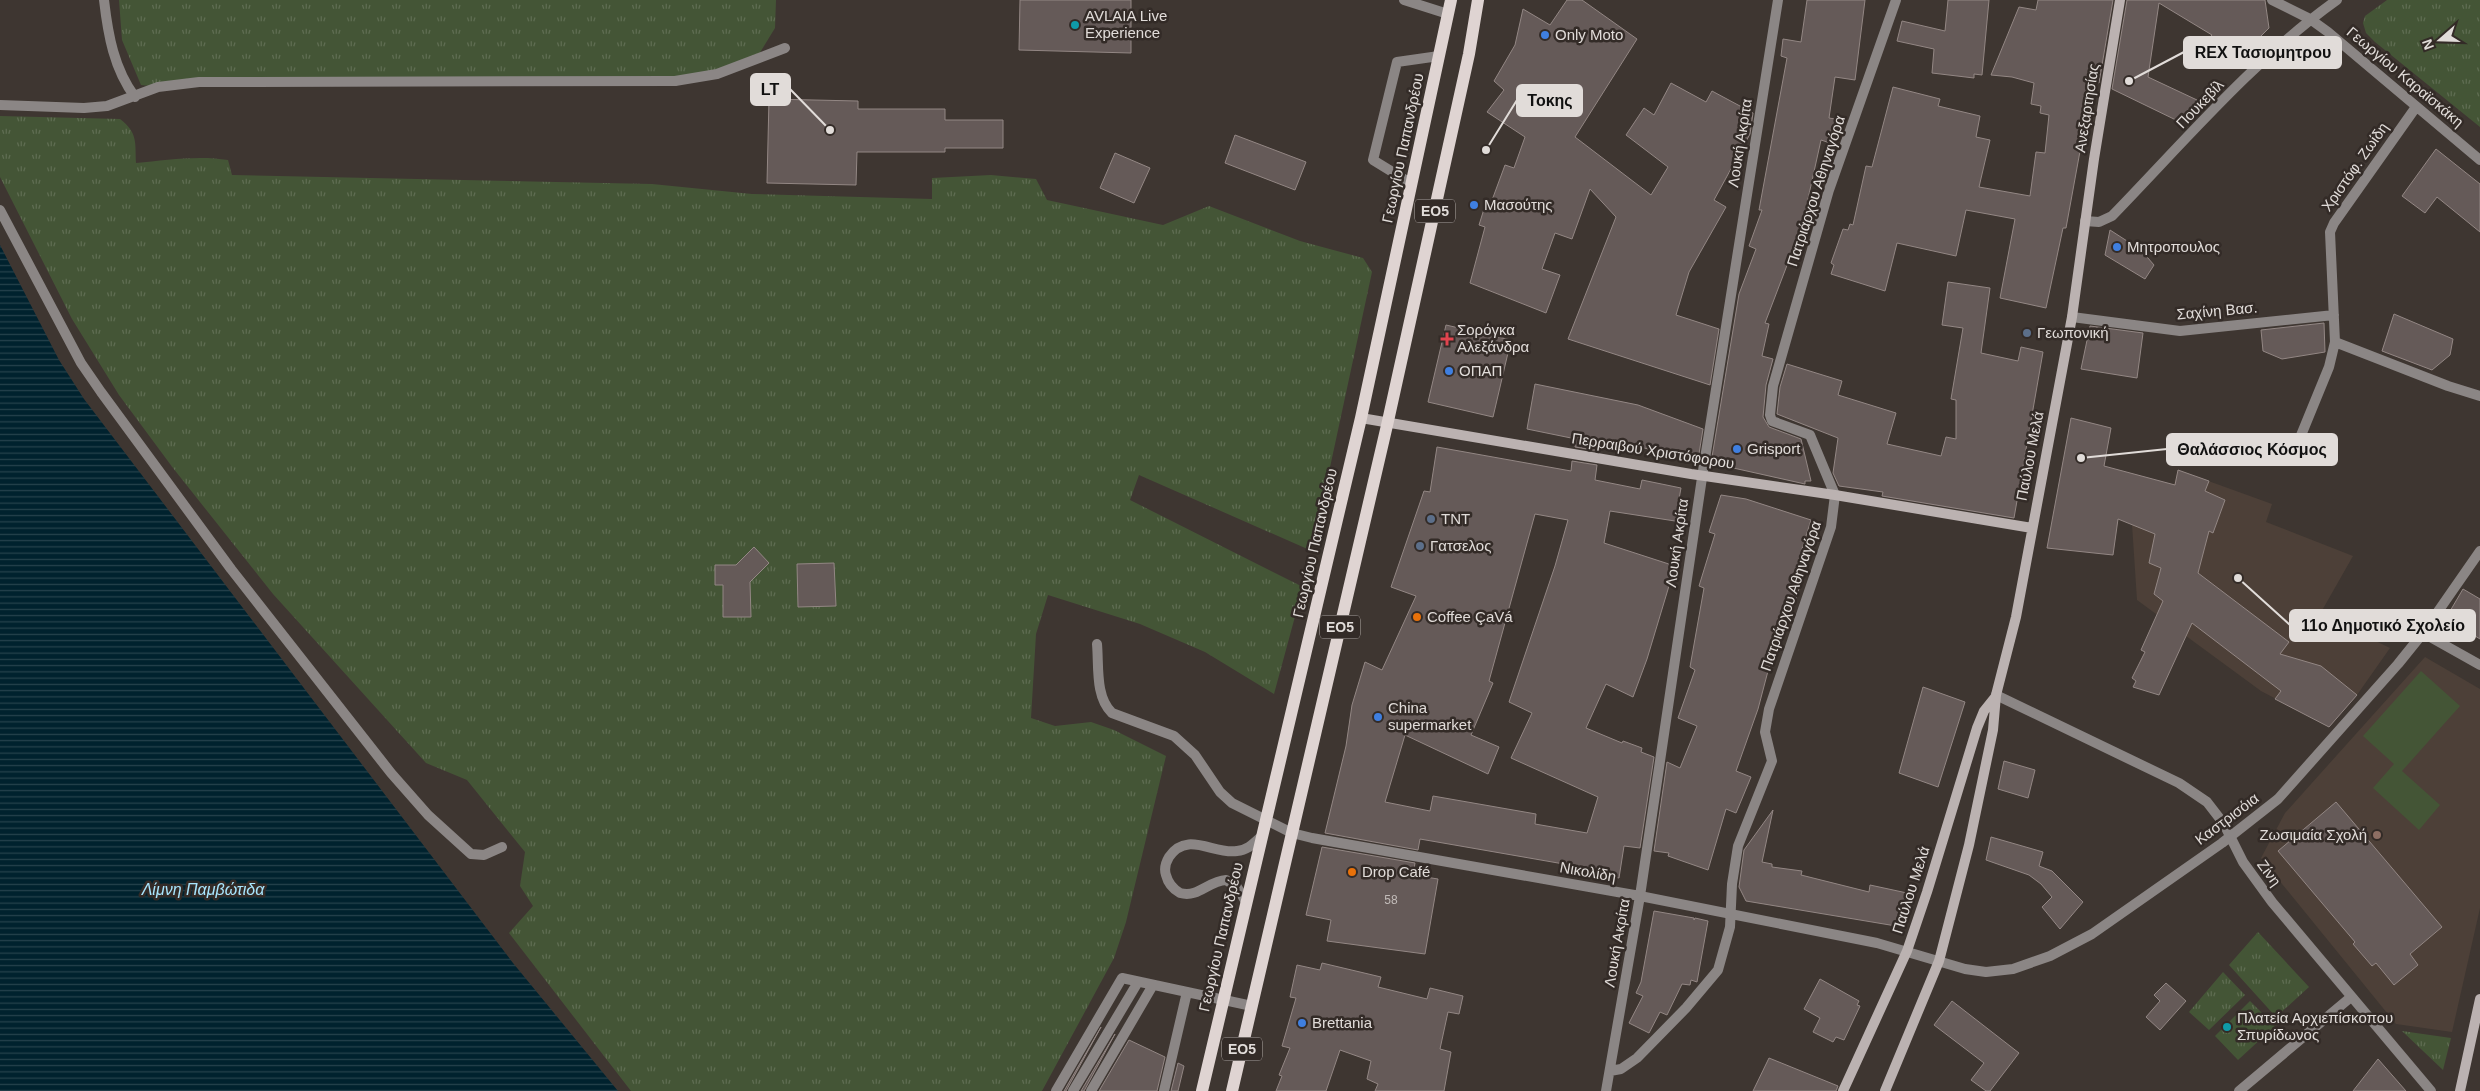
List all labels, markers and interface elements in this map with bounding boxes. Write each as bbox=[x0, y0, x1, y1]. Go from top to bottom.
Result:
place label: AVLAIA Live Experience bbox=[1085, 7, 1167, 41]
north arrow bbox=[2415, 15, 2465, 65]
marker: AVLAIA Live Experience bbox=[1069, 19, 1081, 31]
street label: Γεωργίου Καραϊσκάκη bbox=[2344, 23, 2467, 130]
place label: Only Moto bbox=[1555, 26, 1623, 43]
marker: Only Moto bbox=[1539, 29, 1551, 41]
callout: REX Τασιομητρου bbox=[2184, 37, 2341, 68]
text: N bbox=[2419, 37, 2437, 52]
text: REX Τασιομητρου bbox=[2195, 44, 2331, 61]
street label: Ανεξαρτησίας bbox=[2071, 62, 2102, 154]
street label: Γεωργίου Παπανδρέου bbox=[1378, 71, 1427, 224]
callout: LT bbox=[751, 74, 790, 105]
street label: Πουκεβίλ bbox=[2172, 75, 2227, 132]
text: LT bbox=[761, 81, 779, 98]
callout: Τοκης bbox=[1517, 85, 1582, 116]
text: Τοκης bbox=[1527, 92, 1573, 110]
street label: Λουκή Ακρίτα bbox=[1724, 97, 1755, 188]
street label: Πατριάρχου Αθηναγόρα bbox=[1783, 113, 1848, 268]
street label: Χριστόφ. Ζωίδη bbox=[2318, 119, 2391, 214]
place label: Μασούτης bbox=[1484, 196, 1552, 213]
marker: Μασούτης bbox=[1468, 199, 1480, 211]
road number: ΕΟ5 bbox=[1415, 200, 1455, 222]
place label: Μητροπουλος bbox=[2127, 238, 2220, 255]
marker: Μητροπουλος bbox=[2111, 241, 2123, 253]
street label: Σαχίνη Βασ. bbox=[2176, 298, 2258, 323]
place label: Σορόγκα Αλεξάνδρα bbox=[1457, 321, 1530, 355]
place label: Γεωπονική bbox=[2037, 324, 2109, 341]
marker: Γεωπονική bbox=[2021, 327, 2033, 339]
marker: Σορόγκα Αλεξάνδρα bbox=[1441, 333, 1453, 345]
place label: ΟΠΑΠ bbox=[1459, 362, 1502, 379]
marker: ΟΠΑΠ bbox=[1443, 365, 1455, 377]
street label: Παύλου Μελά bbox=[2012, 409, 2047, 502]
street label: Περραιβού Χριστόφορου bbox=[1571, 429, 1736, 472]
callout: Θαλάσσιος Κόσμος bbox=[2167, 434, 2337, 465]
place label: Grisport bbox=[1747, 440, 1801, 457]
text: Θαλάσσιος Κόσμος bbox=[2177, 441, 2327, 459]
marker: Grisport bbox=[1731, 443, 1743, 455]
street label: Γεωργίου Παπανδρέου bbox=[1289, 467, 1340, 619]
street label: Λουκή Ακρίτα bbox=[1662, 497, 1691, 588]
place label: TNT bbox=[1441, 510, 1470, 527]
marker: TNT bbox=[1425, 513, 1437, 525]
street label: Πατριάρχου Αθηναγόρα bbox=[1757, 518, 1824, 673]
place label: Γατσελος bbox=[1430, 537, 1491, 554]
marker: Γατσελος bbox=[1414, 540, 1426, 552]
place label: Coffee ÇaVá bbox=[1427, 608, 1513, 625]
callout: 11ο Δημοτικό Σχολείο bbox=[2290, 610, 2475, 641]
marker: Coffee ÇaVá bbox=[1411, 611, 1423, 623]
road number: ΕΟ5 bbox=[1320, 616, 1360, 638]
text: 11ο Δημοτικό Σχολείο bbox=[2301, 617, 2465, 634]
place label: China supermarket bbox=[1388, 699, 1472, 733]
marker: China supermarket bbox=[1372, 711, 1384, 723]
street label: Καστρισόια bbox=[2192, 789, 2262, 848]
place label: Ζωσιμαία Σχολή bbox=[2259, 826, 2367, 843]
marker: Ζωσιμαία Σχολή bbox=[2371, 829, 2383, 841]
street label: Παύλου Μελά bbox=[1888, 844, 1933, 936]
street label: Ζίνη bbox=[2254, 856, 2285, 889]
street label: Νικολίδη bbox=[1559, 858, 1618, 885]
street label: Γεωργίου Παπανδρέου bbox=[1195, 861, 1246, 1013]
place label: Drop Café bbox=[1362, 863, 1430, 880]
marker: Drop Café bbox=[1346, 866, 1358, 878]
water label: Λίμνη Παμβώτιδα bbox=[141, 881, 265, 898]
house number: 58 bbox=[1384, 893, 1398, 907]
street label: Λουκή Ακρίτα bbox=[1600, 897, 1633, 988]
place label: Πλατεία Αρχιεπίσκοπου Σπυρίδωνος bbox=[2237, 1009, 2393, 1043]
place label: Brettania bbox=[1312, 1014, 1373, 1031]
marker: Brettania bbox=[1296, 1017, 1308, 1029]
marker: Πλατεία Αρχιεπίσκοπου Σπυρίδωνος bbox=[2221, 1021, 2233, 1033]
road number: ΕΟ5 bbox=[1222, 1038, 1262, 1060]

